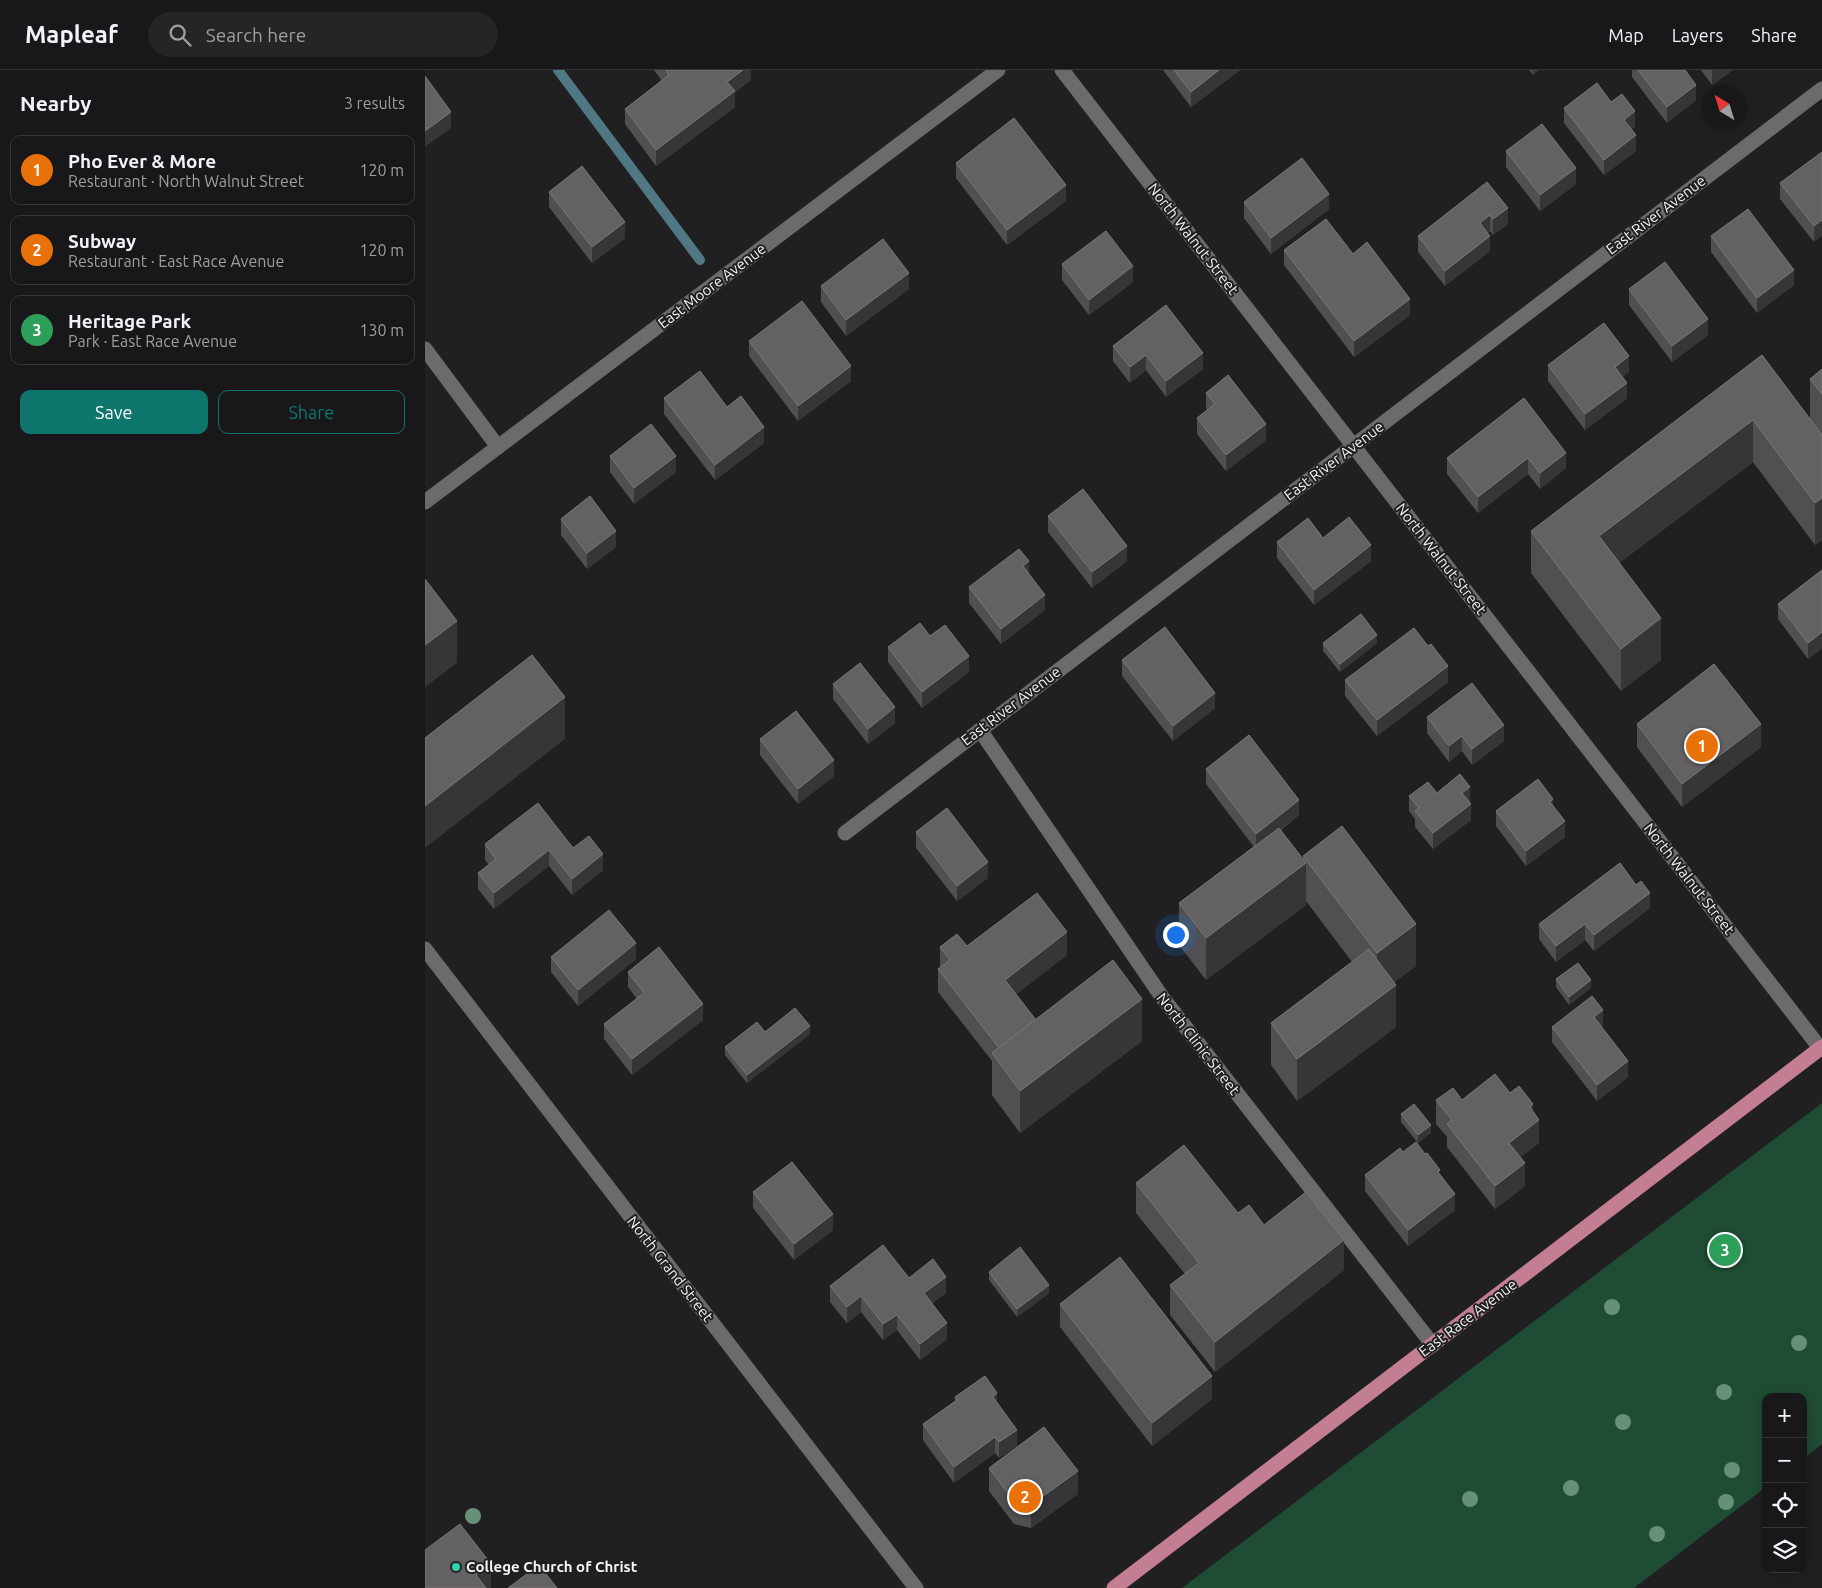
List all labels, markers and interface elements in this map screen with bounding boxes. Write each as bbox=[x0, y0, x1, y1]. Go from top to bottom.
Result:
search box bbox=[148, 12, 498, 57]
text: Mapleaf bbox=[25, 21, 118, 48]
icon: search bbox=[166, 21, 194, 49]
text: Search here bbox=[206, 24, 306, 46]
text: Map bbox=[1608, 25, 1644, 45]
text: Layers bbox=[1672, 25, 1723, 45]
text: Share bbox=[1751, 25, 1797, 45]
north arrow bbox=[1702, 85, 1747, 130]
text: Nearby bbox=[20, 91, 91, 115]
text: 3 results bbox=[344, 94, 405, 112]
text: Pho Ever & More bbox=[68, 150, 216, 172]
text: 1 bbox=[32, 161, 42, 179]
text: 120 m bbox=[359, 161, 404, 179]
text: Restaurant · North Walnut Street bbox=[68, 172, 304, 190]
street label: East River Avenue bbox=[1603, 172, 1709, 258]
street label: North Walnut Street bbox=[1145, 180, 1242, 298]
text: Subway bbox=[68, 230, 136, 252]
street label: East Moore Avenue bbox=[654, 240, 769, 332]
text: 2 bbox=[32, 241, 42, 259]
text: 120 m bbox=[359, 241, 404, 259]
text: Restaurant · East Race Avenue bbox=[68, 252, 284, 270]
text: Heritage Park bbox=[68, 310, 191, 332]
text: 3 bbox=[32, 321, 42, 339]
text: 130 m bbox=[359, 321, 404, 339]
text: Park · East Race Avenue bbox=[68, 332, 237, 350]
button: Save bbox=[20, 390, 208, 434]
button: Share bbox=[218, 390, 405, 434]
street label: East River Avenue bbox=[1281, 418, 1387, 504]
street label: North Walnut Street bbox=[1393, 500, 1490, 618]
street label: East River Avenue bbox=[958, 663, 1064, 749]
pin: 1 bbox=[1686, 727, 1718, 765]
street label: North Walnut Street bbox=[1641, 820, 1738, 938]
your location bbox=[1163, 922, 1189, 948]
street label: North Clinic Street bbox=[1153, 989, 1243, 1098]
street label: North Grand Street bbox=[624, 1213, 717, 1325]
pin: 3 bbox=[1709, 1231, 1741, 1269]
street label: East Race Avenue bbox=[1415, 1275, 1520, 1360]
map controls bbox=[1762, 1393, 1807, 1573]
button: + bbox=[1762, 1393, 1807, 1438]
button: − bbox=[1762, 1438, 1807, 1483]
pin: 2 bbox=[1009, 1478, 1041, 1516]
button: locate bbox=[1762, 1483, 1807, 1528]
button: layers bbox=[1762, 1528, 1807, 1573]
place label: College Church of Christ bbox=[466, 1558, 638, 1575]
marker: College Church of Christ bbox=[450, 1561, 462, 1573]

